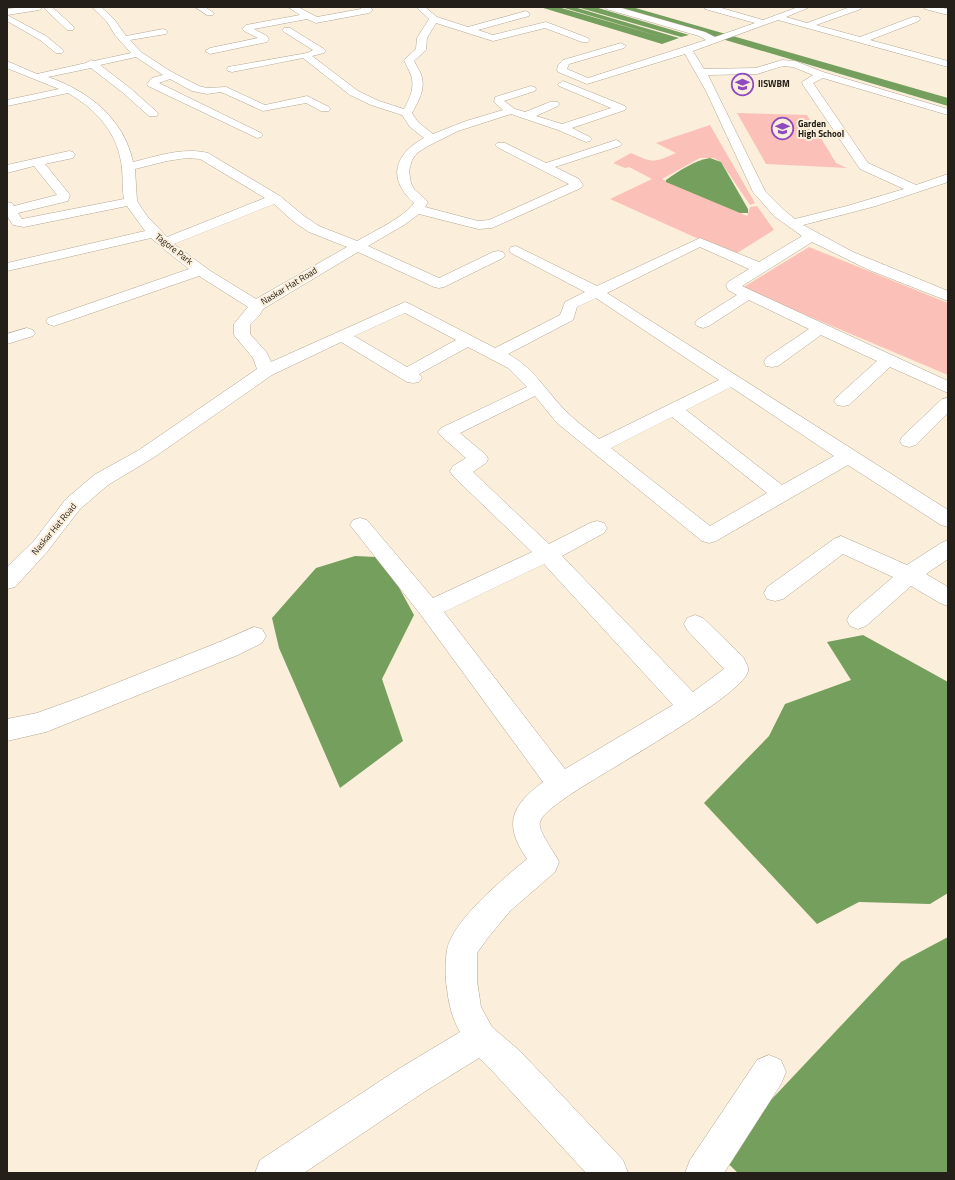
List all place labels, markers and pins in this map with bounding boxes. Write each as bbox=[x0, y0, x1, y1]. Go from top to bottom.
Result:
school or university icon: IISWBM bbox=[730, 71, 756, 97]
place label: IISWBM bbox=[758, 77, 790, 90]
school or university icon: Garden High School bbox=[769, 116, 795, 142]
place label: Garden High School bbox=[798, 117, 844, 140]

